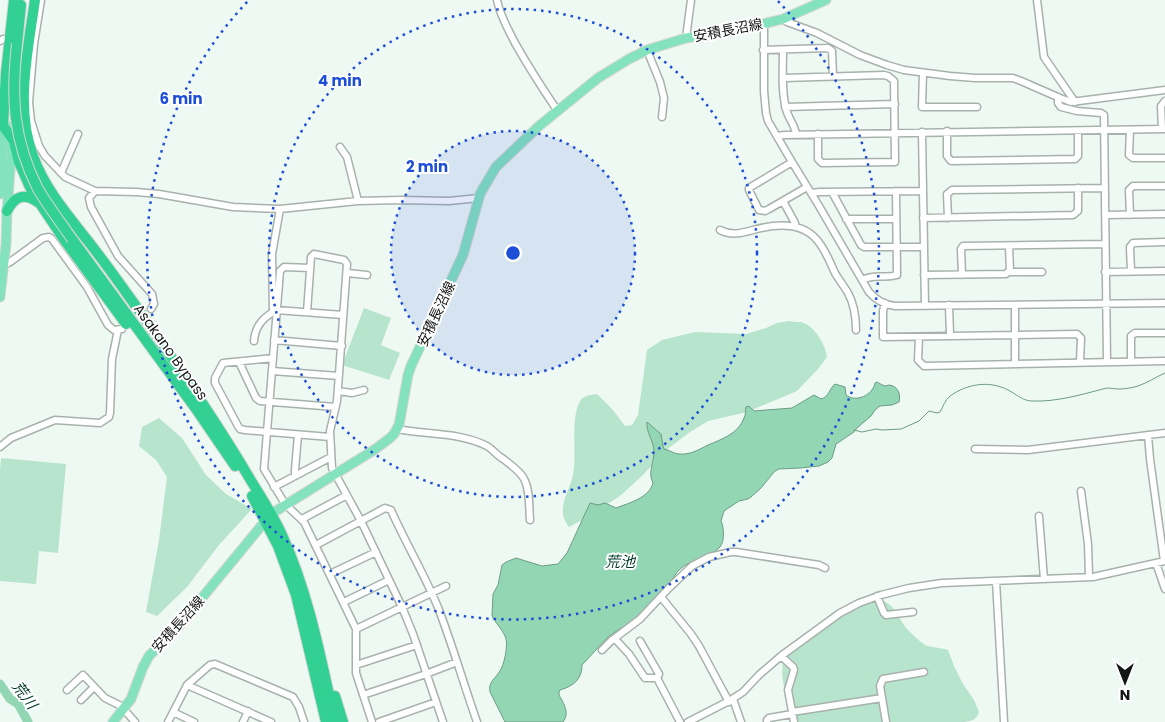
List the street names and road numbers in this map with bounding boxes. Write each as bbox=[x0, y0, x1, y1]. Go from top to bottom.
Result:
street label: 安積長沼線 bbox=[692, 14, 764, 46]
street label: 安積長沼線 bbox=[412, 278, 460, 350]
street label: Asakano Bypass bbox=[129, 300, 213, 404]
street label: 安積長沼線 bbox=[147, 591, 209, 657]

